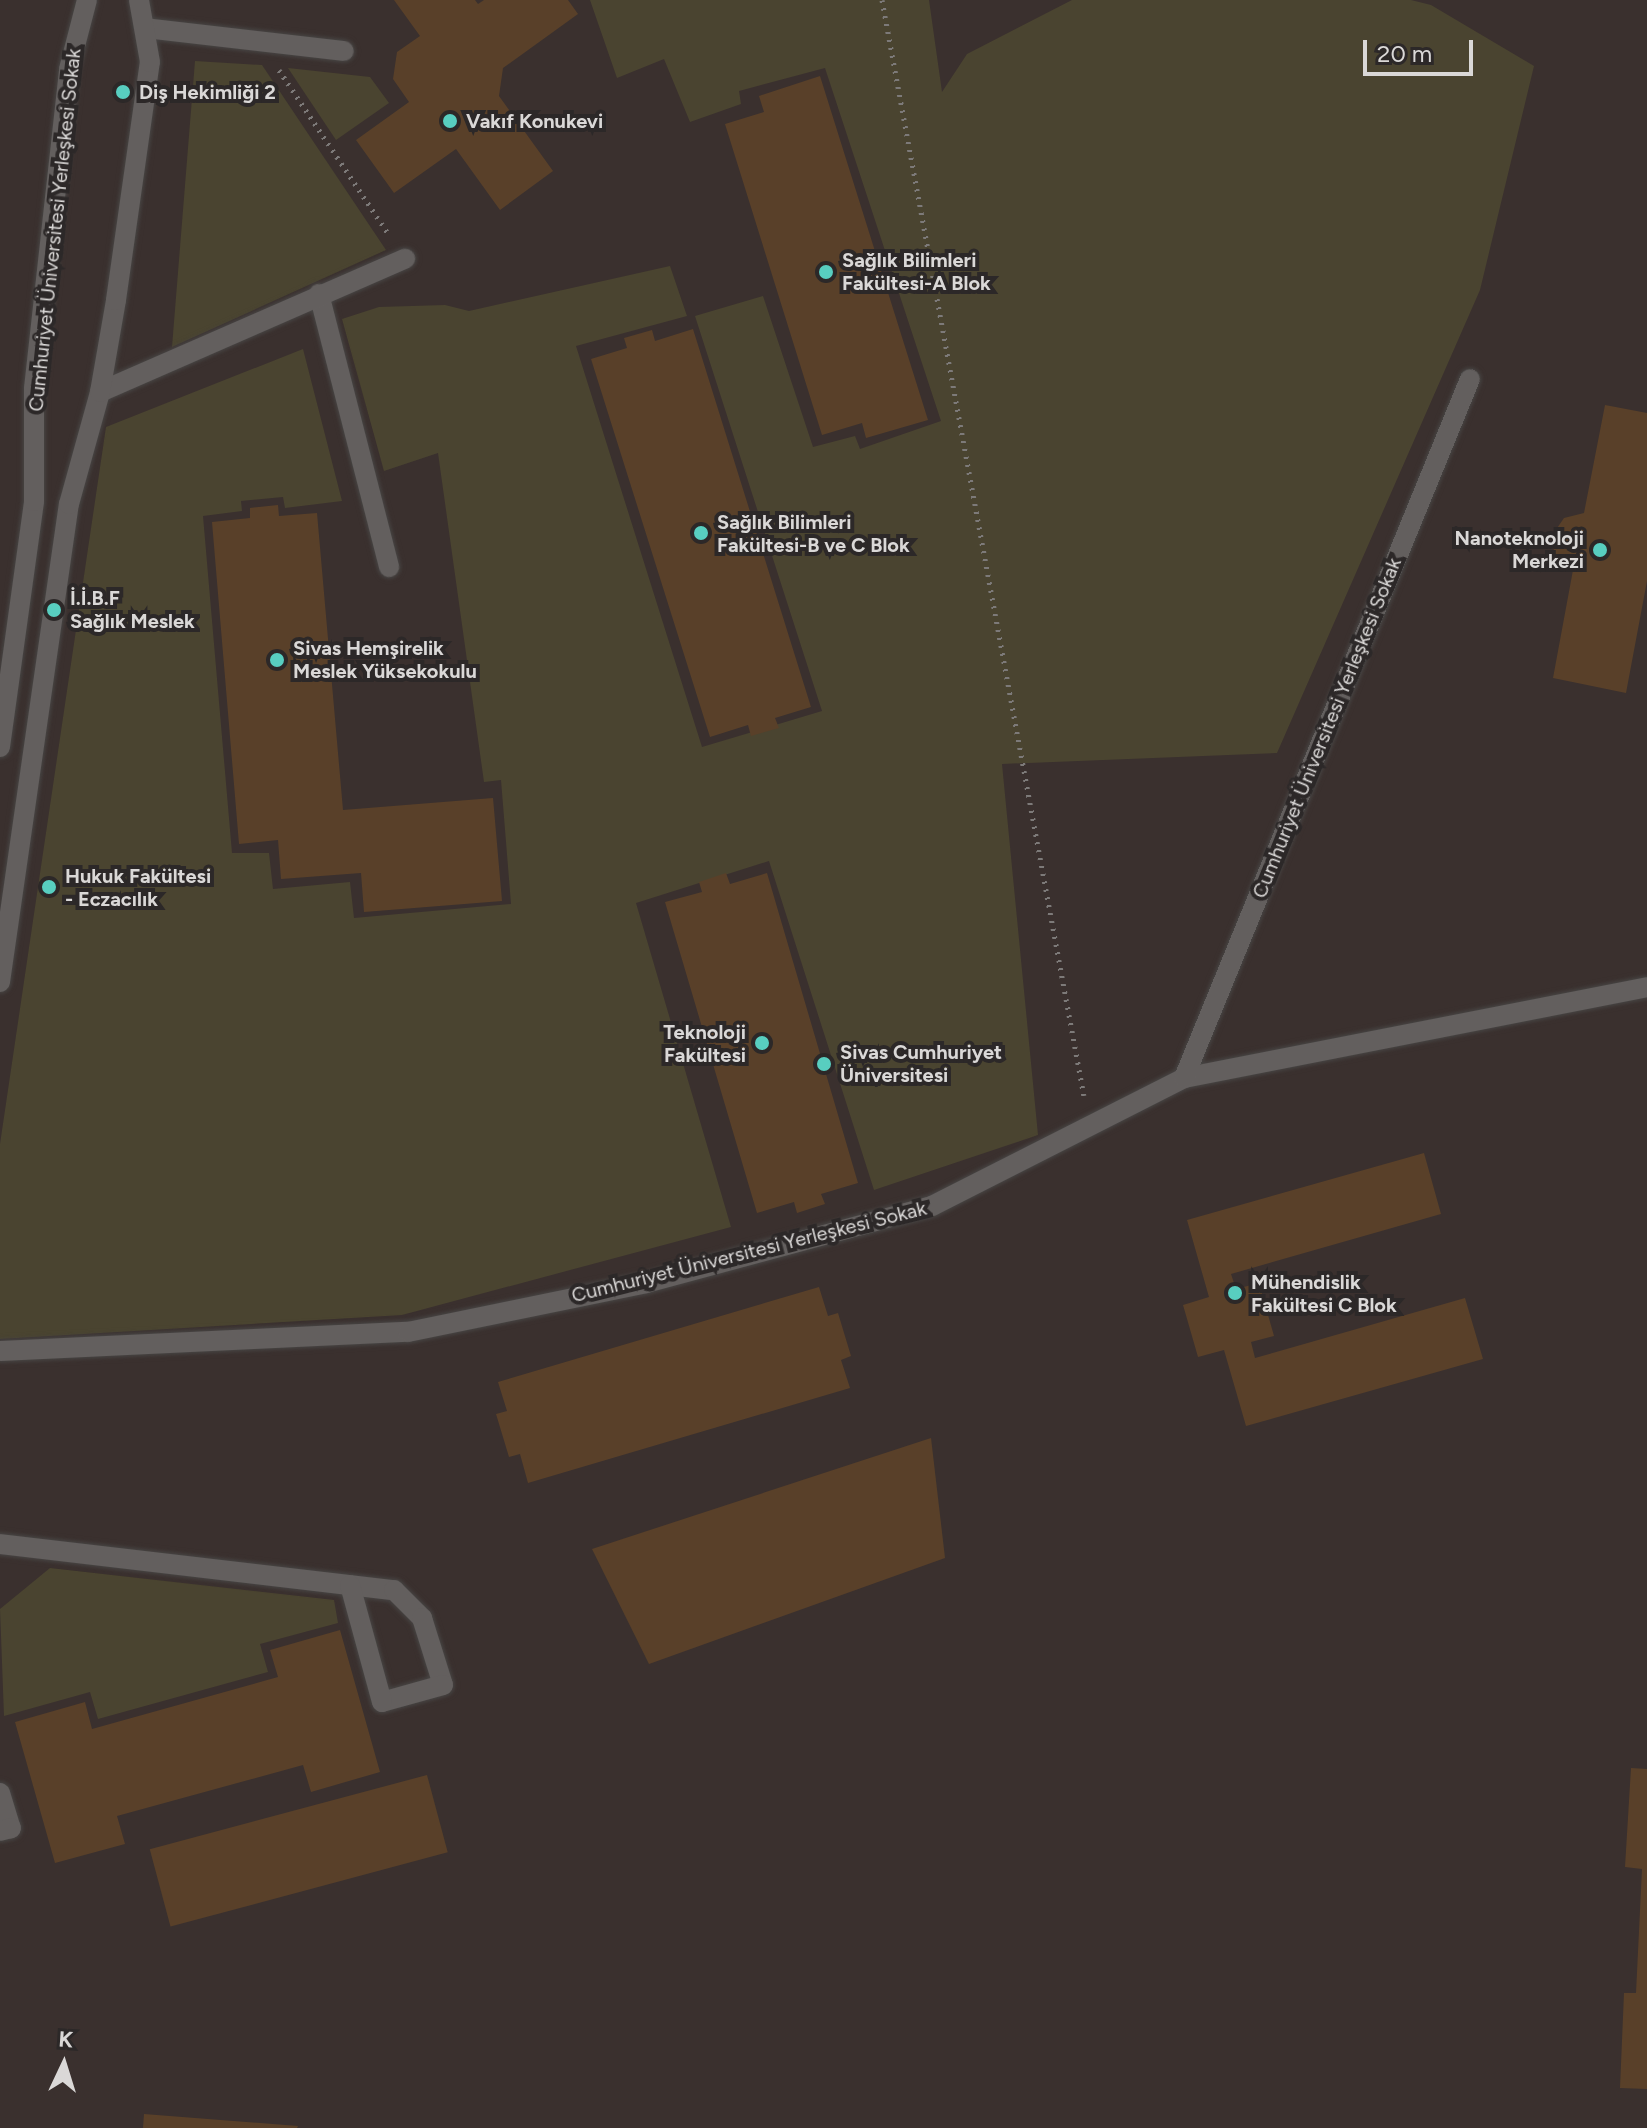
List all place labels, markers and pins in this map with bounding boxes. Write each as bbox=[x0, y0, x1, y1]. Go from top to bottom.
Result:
place label: Diş Hekimliği 2 bbox=[139, 80, 276, 104]
marker: Diş Hekimliği 2 bbox=[114, 83, 132, 101]
place label: Vakıf Konukevi bbox=[466, 109, 603, 133]
marker: Vakıf Konukevi bbox=[441, 112, 459, 130]
place label: Sağlık Bilimleri Fakültesi-A Blok bbox=[842, 248, 991, 295]
marker: Sağlık Bilimleri Fakültesi-A Blok bbox=[817, 263, 835, 281]
place label: Sağlık Bilimleri Fakültesi-B ve C Blok bbox=[717, 510, 910, 557]
marker: Sağlık Bilimleri Fakültesi-B ve C Blok bbox=[692, 524, 710, 542]
place label: Nanoteknoloji Merkezi bbox=[1455, 526, 1584, 573]
marker: Nanoteknoloji Merkezi bbox=[1591, 541, 1609, 559]
place label: İ.İ.B.F Sağlık Meslek bbox=[70, 586, 195, 633]
marker: İ.İ.B.F Sağlık Meslek bbox=[45, 601, 63, 619]
place label: Sivas Hemşirelik Meslek Yüksekokulu bbox=[293, 636, 477, 683]
marker: Sivas Hemşirelik Meslek Yüksekokulu bbox=[268, 651, 286, 669]
place label: Hukuk Fakültesi - Eczacılık bbox=[65, 864, 211, 911]
marker: Hukuk Fakültesi - Eczacılık bbox=[40, 878, 58, 896]
place label: Teknoloji Fakültesi bbox=[663, 1020, 746, 1067]
marker: Teknoloji Fakültesi bbox=[753, 1034, 771, 1052]
place label: Sivas Cumhuriyet Üniversitesi bbox=[840, 1040, 1002, 1087]
marker: Sivas Cumhuriyet Üniversitesi bbox=[815, 1055, 833, 1073]
place label: Mühendislik Fakültesi C Blok bbox=[1251, 1270, 1397, 1317]
marker: Mühendislik Fakültesi C Blok bbox=[1226, 1284, 1244, 1302]

